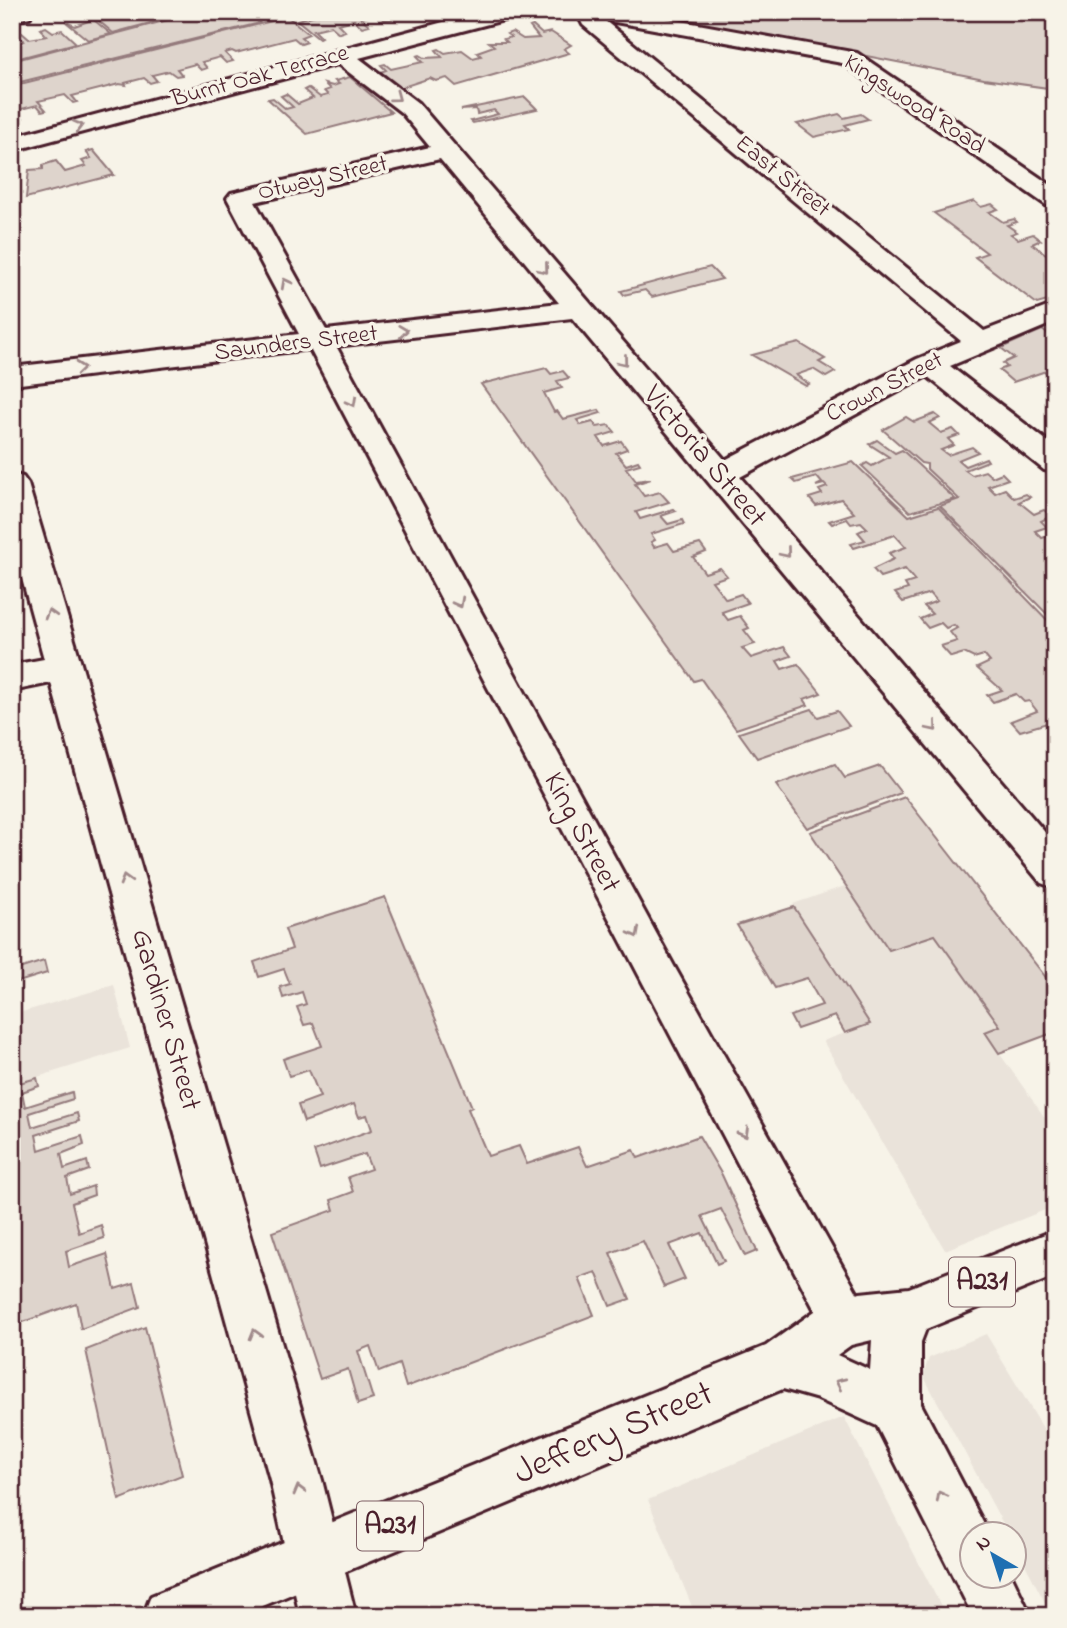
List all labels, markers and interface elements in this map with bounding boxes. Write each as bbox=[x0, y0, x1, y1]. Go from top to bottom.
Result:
street label: Burnt Oak Terrace bbox=[167, 36, 353, 118]
street label: Kingswood Road bbox=[836, 46, 992, 164]
one-way arrow bbox=[388, 88, 400, 101]
one-way arrow bbox=[72, 120, 84, 135]
street label: East Street bbox=[727, 127, 837, 227]
street label: Otway Street bbox=[255, 147, 392, 212]
one-way arrow bbox=[536, 260, 548, 273]
one-way arrow bbox=[280, 277, 294, 290]
street label: Saunders Street bbox=[212, 317, 380, 371]
one-way arrow bbox=[398, 324, 409, 339]
street label: Crown Street bbox=[820, 344, 950, 432]
one-way arrow bbox=[615, 353, 627, 366]
one-way arrow bbox=[75, 361, 86, 376]
street label: Victoria Street bbox=[631, 375, 777, 538]
one-way arrow bbox=[344, 395, 357, 407]
one-way arrow bbox=[778, 545, 790, 558]
one-way arrow bbox=[451, 595, 464, 608]
one-way arrow bbox=[43, 608, 58, 620]
one-way arrow bbox=[925, 719, 937, 732]
street label: King Street bbox=[531, 765, 631, 901]
one-way arrow bbox=[119, 874, 134, 886]
street label: Gardiner Street bbox=[118, 924, 212, 1116]
one-way arrow bbox=[627, 926, 640, 938]
one-way arrow bbox=[736, 1126, 749, 1138]
road number: A231 bbox=[949, 1258, 1015, 1306]
one-way arrow bbox=[248, 1329, 263, 1341]
street label: Jeffery Street bbox=[506, 1368, 722, 1500]
one-way arrow bbox=[835, 1377, 847, 1391]
one-way arrow bbox=[293, 1484, 307, 1496]
one-way arrow bbox=[936, 1491, 949, 1504]
road number: A231 bbox=[357, 1502, 423, 1550]
north arrow bbox=[958, 1520, 1028, 1590]
text: N bbox=[970, 1529, 997, 1558]

